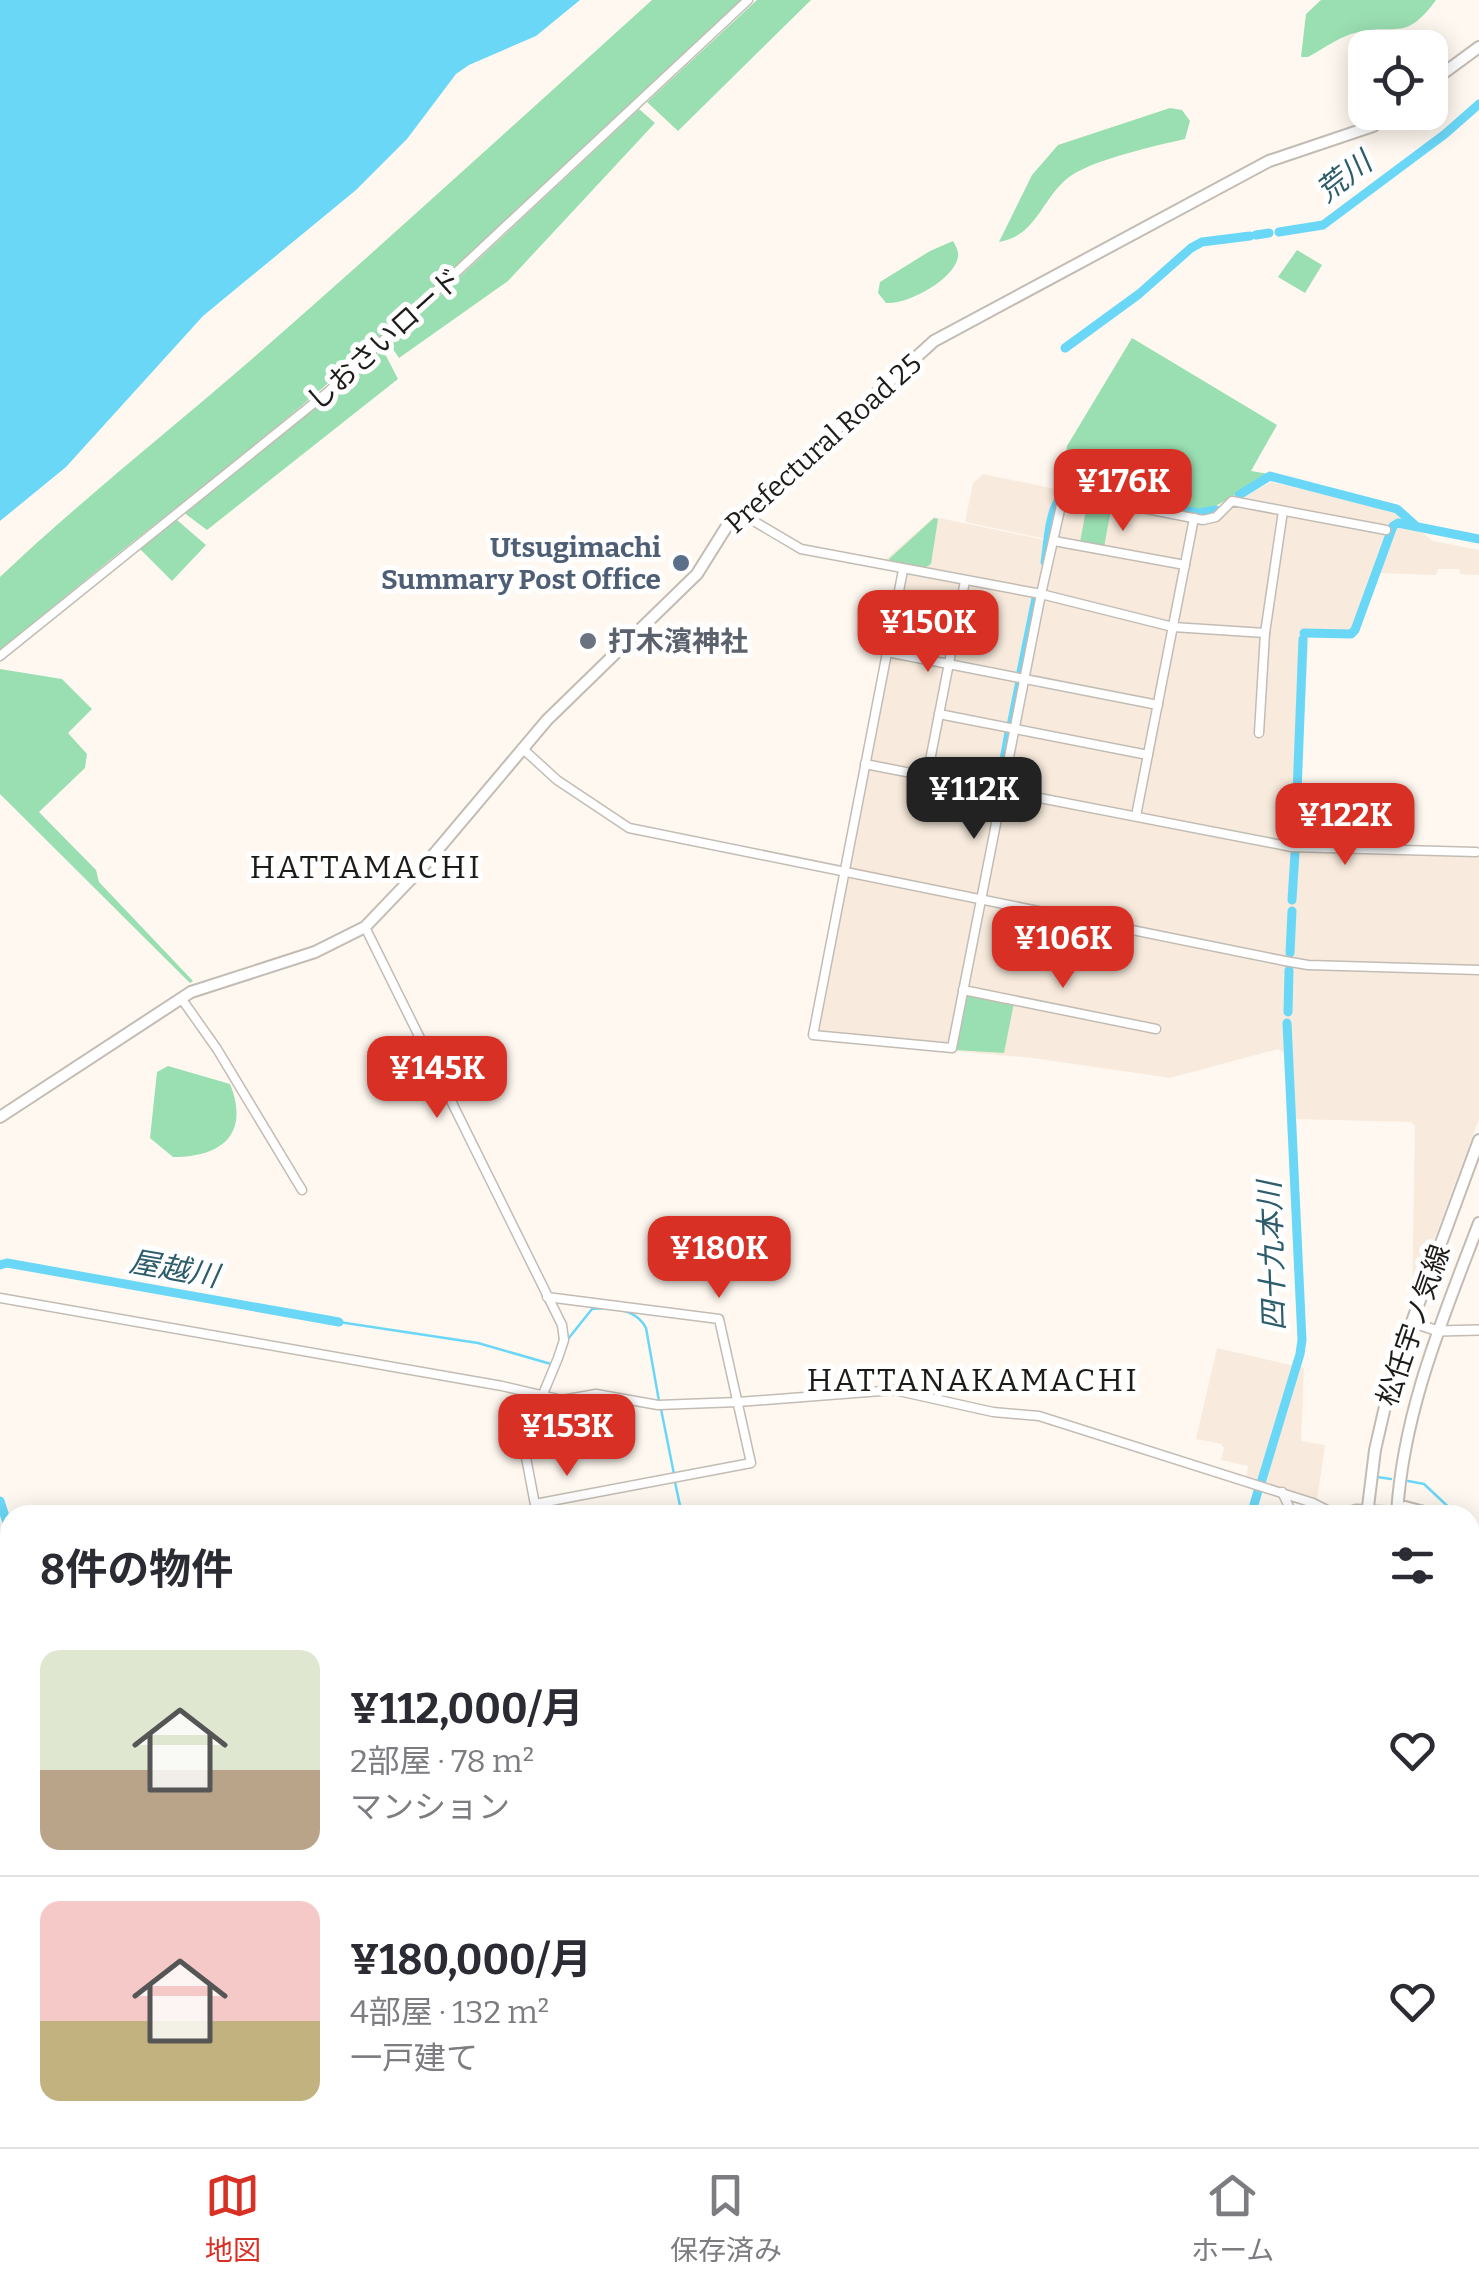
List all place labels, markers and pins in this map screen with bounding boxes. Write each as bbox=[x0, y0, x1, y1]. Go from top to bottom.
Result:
pin: ¥176K bbox=[1053, 449, 1193, 534]
place label: Utsugimachi Summary Post Office bbox=[381, 531, 661, 596]
marker: Utsugimachi Summary Post Office bbox=[670, 552, 692, 574]
pin: ¥150K bbox=[858, 590, 998, 675]
place label: 打木濱神社 bbox=[608, 625, 748, 658]
marker: 打木濱神社 bbox=[577, 630, 599, 652]
pin: ¥112K bbox=[904, 757, 1044, 842]
pin: ¥122K bbox=[1275, 783, 1415, 868]
pin: ¥106K bbox=[993, 906, 1133, 991]
pin: ¥145K bbox=[367, 1036, 507, 1121]
pin: ¥180K bbox=[649, 1216, 789, 1301]
pin: ¥153K bbox=[497, 1394, 637, 1479]

